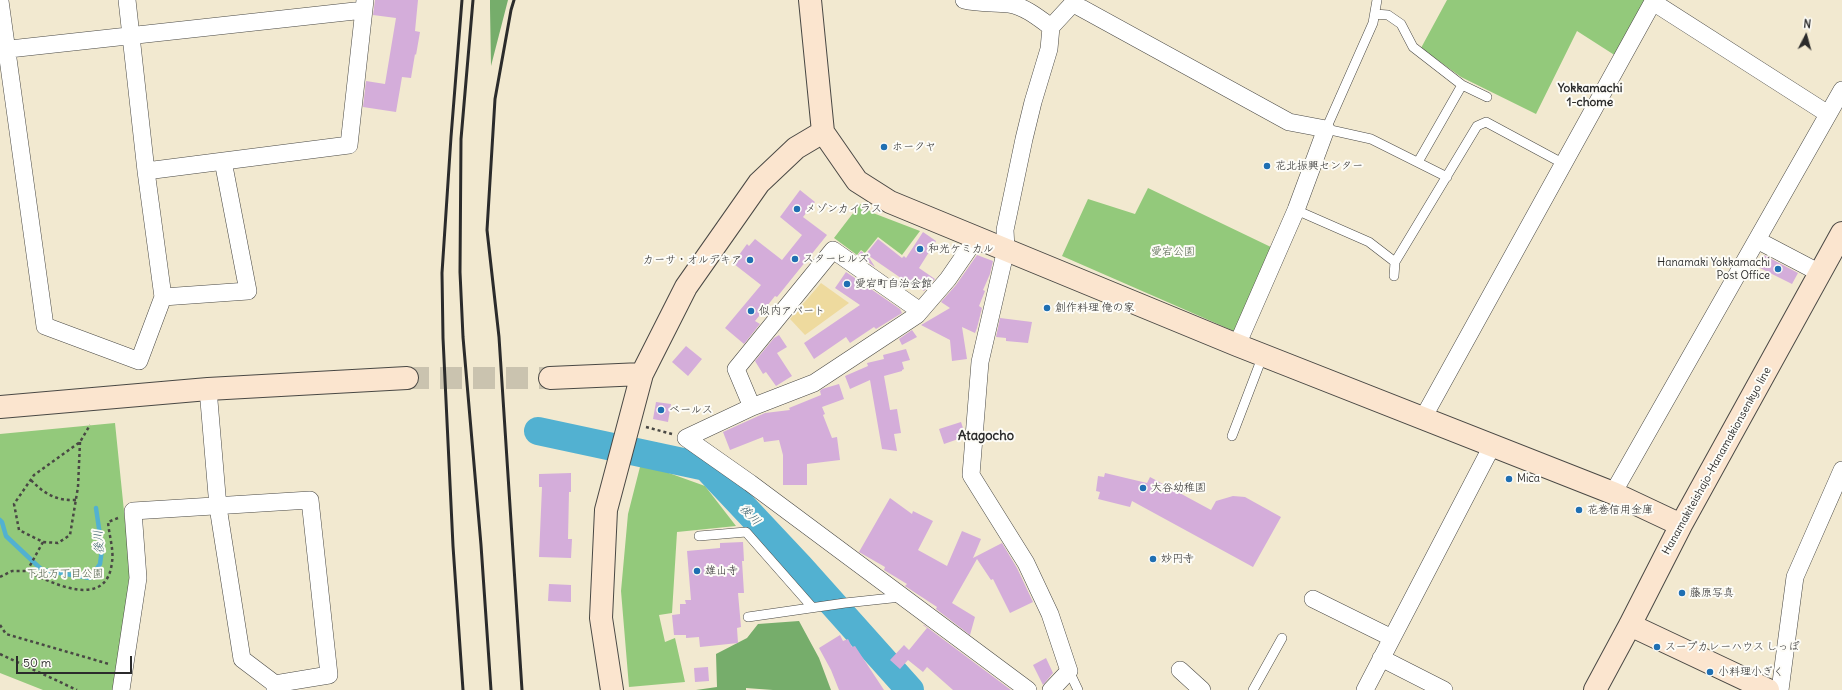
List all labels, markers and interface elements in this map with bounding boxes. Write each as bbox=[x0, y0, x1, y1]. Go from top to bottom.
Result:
north arrow bbox=[1786, 16, 1826, 56]
text: N bbox=[1803, 17, 1812, 31]
district label: Yokkamachi 1-chome bbox=[1558, 82, 1622, 110]
place label: ホークヤ bbox=[892, 140, 936, 154]
marker: ホークヤ bbox=[879, 142, 889, 152]
place label: 花北振興センター bbox=[1275, 159, 1363, 173]
marker: 花北振興センター bbox=[1262, 161, 1272, 171]
place label: メゾンカイラス bbox=[805, 202, 882, 216]
marker: メゾンカイラス bbox=[792, 204, 802, 214]
place label: 和光ケミカル bbox=[928, 242, 994, 256]
marker: 和光ケミカル bbox=[915, 244, 925, 254]
park label: 愛宕公園 bbox=[1151, 245, 1195, 259]
place label: スターヒルズ bbox=[803, 252, 869, 266]
place label: カーサ・オルデキア bbox=[643, 253, 742, 267]
marker: スターヒルズ bbox=[790, 254, 800, 264]
marker: カーサ・オルデキア bbox=[745, 255, 755, 265]
place label: Hanamaki Yokkamachi Post Office bbox=[1657, 256, 1770, 282]
marker: Hanamaki Yokkamachi Post Office bbox=[1773, 264, 1783, 274]
place label: 愛宕町自治会館 bbox=[855, 277, 932, 291]
marker: 愛宕町自治会館 bbox=[842, 279, 852, 289]
place label: 創作料理 俺の家 bbox=[1055, 301, 1135, 315]
marker: 創作料理 俺の家 bbox=[1042, 303, 1052, 313]
place label: 似内アパート bbox=[759, 304, 825, 318]
marker: 似内アパート bbox=[746, 306, 756, 316]
street label: Hanamakiteishajo-Hanamakionsenkyo line bbox=[1660, 365, 1774, 557]
place label: ベールス bbox=[669, 403, 713, 417]
marker: ベールス bbox=[656, 405, 666, 415]
district label: Atagocho bbox=[958, 428, 1014, 444]
place label: Mica bbox=[1517, 472, 1540, 486]
marker: Mica bbox=[1504, 474, 1514, 484]
place label: 大谷幼稚園 bbox=[1151, 481, 1206, 495]
marker: 大谷幼稚園 bbox=[1138, 483, 1148, 493]
water label: 後川 bbox=[737, 501, 763, 529]
place label: 花巻信用金庫 bbox=[1587, 503, 1653, 517]
marker: 花巻信用金庫 bbox=[1574, 505, 1584, 515]
water label: 後川 bbox=[91, 530, 107, 554]
place label: 妙円寺 bbox=[1161, 552, 1194, 566]
marker: 妙円寺 bbox=[1148, 554, 1158, 564]
place label: 雄山寺 bbox=[705, 564, 738, 578]
marker: 雄山寺 bbox=[692, 566, 702, 576]
park label: 下北万丁目公園 bbox=[27, 567, 103, 581]
place label: 藤原写真 bbox=[1690, 586, 1734, 600]
marker: 藤原写真 bbox=[1677, 588, 1687, 598]
place label: スープカレーハウス しっぽ bbox=[1665, 640, 1800, 654]
marker: スープカレーハウス しっぽ bbox=[1652, 642, 1662, 652]
scale bar bbox=[18, 648, 134, 674]
text: 50 m bbox=[23, 655, 51, 670]
place label: 小料理小ぎく bbox=[1718, 665, 1784, 679]
marker: 小料理小ぎく bbox=[1705, 667, 1715, 677]

